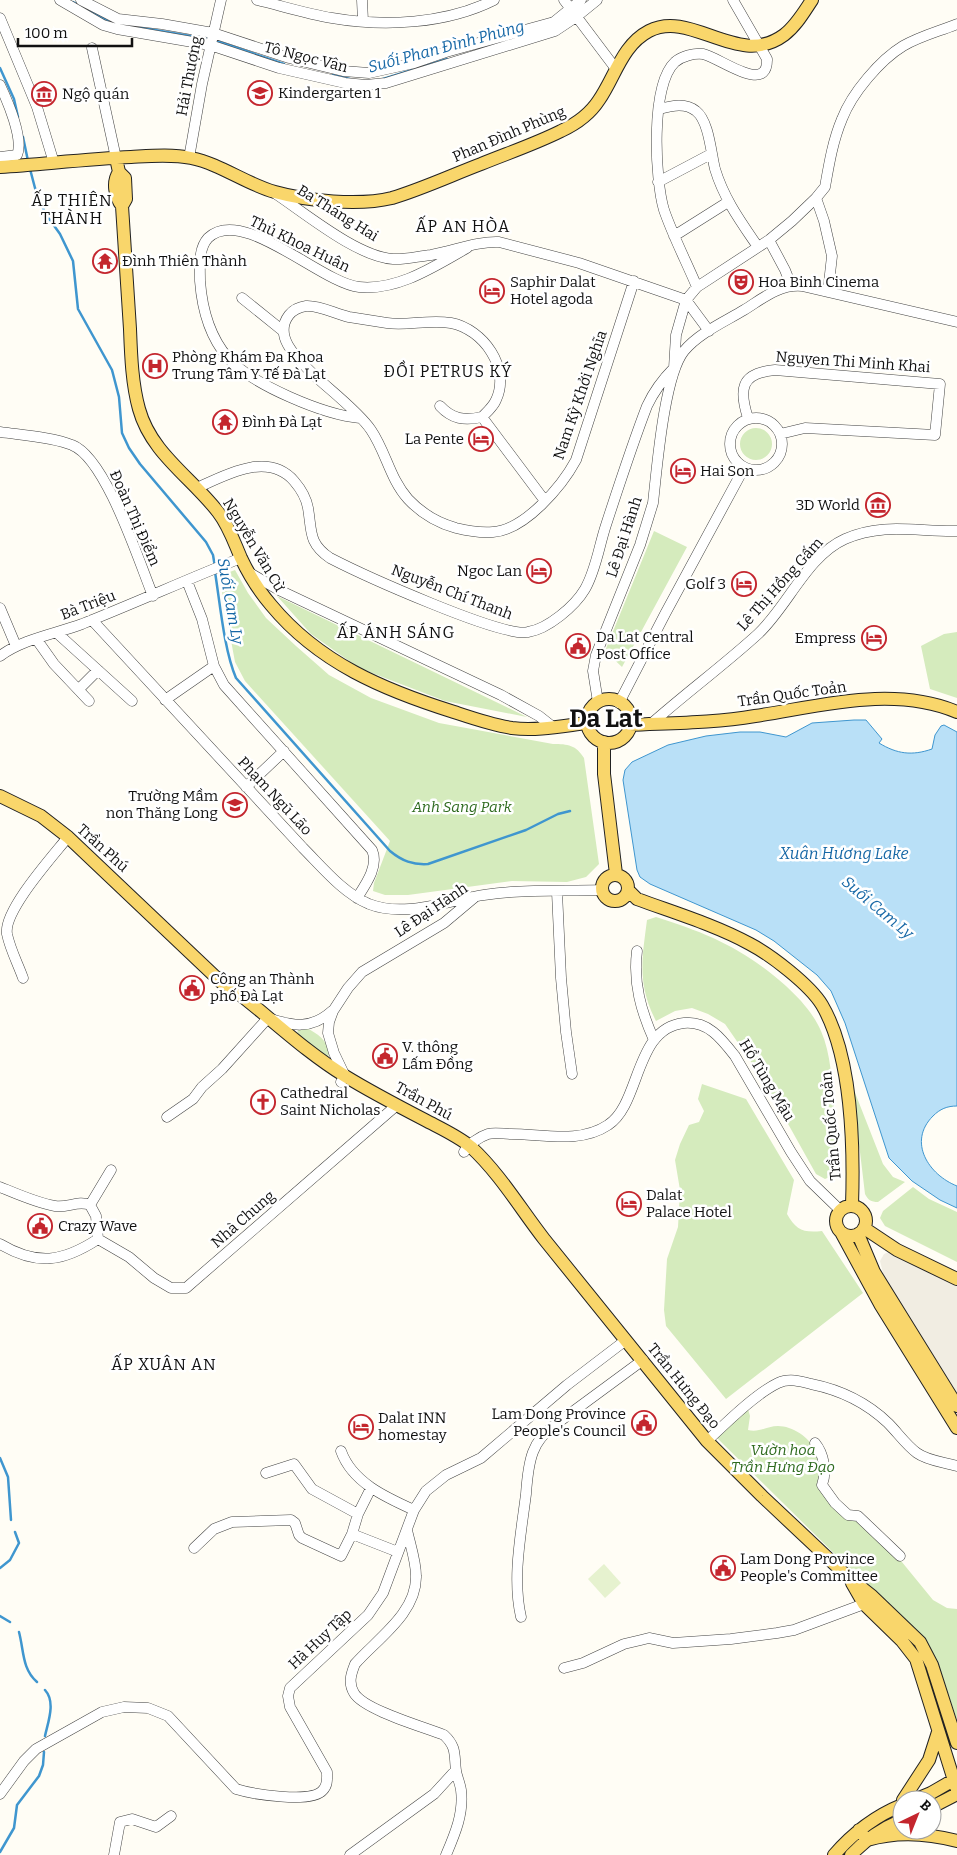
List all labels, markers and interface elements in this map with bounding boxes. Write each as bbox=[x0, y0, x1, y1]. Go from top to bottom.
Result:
scale bar bbox=[18, 15, 131, 47]
water label: Suối Phan Đình Phùng bbox=[366, 16, 526, 76]
text: 100 m bbox=[25, 24, 68, 42]
street label: Hải Thượng bbox=[172, 34, 206, 118]
street label: Tô Ngọc Vân bbox=[262, 38, 350, 76]
school or university icon: Kindergarten 1 bbox=[247, 80, 273, 106]
museum icon: Ngộ quán bbox=[31, 81, 57, 107]
place label: Kindergarten 1 bbox=[278, 84, 381, 102]
place label: Ngộ quán bbox=[62, 85, 130, 103]
street label: Phan Đình Phùng bbox=[450, 102, 568, 166]
street label: Ba Tháng Hai bbox=[294, 181, 382, 245]
district label: ẤP THIÊN THÀNH bbox=[31, 189, 113, 228]
street label: Thủ Khoa Huân bbox=[247, 212, 353, 276]
district label: ẤP AN HÒA bbox=[416, 215, 510, 236]
temple icon: Đình Thiên Thành bbox=[92, 248, 118, 274]
place label: Đình Thiên Thành bbox=[122, 252, 248, 270]
theatre icon: Hoa Binh Cinema bbox=[728, 269, 754, 295]
place label: Saphir Dalat Hotel agoda bbox=[510, 273, 596, 308]
place label: Hoa Binh Cinema bbox=[758, 273, 879, 291]
hotel icon: Saphir Dalat Hotel agoda bbox=[479, 278, 505, 304]
street label: Nam Kỳ Khởi Nghĩa bbox=[549, 328, 611, 462]
place label: Phòng Khám Đa Khoa Trung Tâm Y Tế Đà Lạt bbox=[172, 348, 326, 383]
street label: Nguyen Thi Minh Khai bbox=[775, 348, 931, 376]
hospital icon: Phòng Khám Đa Khoa Trung Tâm Y Tế Đà Lạt bbox=[142, 353, 168, 379]
district label: ĐỒI PETRUS KÝ bbox=[384, 360, 512, 381]
temple icon: Đình Đà Lạt bbox=[212, 409, 238, 435]
place label: Đình Đà Lạt bbox=[242, 413, 323, 431]
hotel icon: La Pente bbox=[468, 426, 494, 452]
place label: La Pente bbox=[405, 430, 464, 448]
hotel icon: Hai Son bbox=[670, 458, 696, 484]
place label: Hai Son bbox=[700, 462, 755, 480]
street label: Đoàn Thị Điểm bbox=[106, 467, 164, 569]
museum icon: 3D World bbox=[865, 492, 891, 518]
street label: Lê Đại Hành bbox=[602, 494, 646, 580]
street label: Nguyễn Văn Cừ bbox=[219, 495, 289, 595]
place label: 3D World bbox=[796, 496, 860, 514]
street label: Lê Thị Hồng Gấm bbox=[733, 533, 827, 634]
water label: Suối Cam Ly bbox=[214, 556, 249, 647]
hotel icon: Ngoc Lan bbox=[526, 558, 552, 584]
street label: Nguyễn Chí Thanh bbox=[389, 561, 516, 624]
place label: Ngoc Lan bbox=[457, 562, 522, 580]
hotel icon: Golf 3 bbox=[731, 571, 757, 597]
place label: Golf 3 bbox=[685, 575, 726, 593]
street label: Bà Triệu bbox=[58, 586, 118, 624]
district label: ẤP ÁNH SÁNG bbox=[337, 621, 455, 642]
hotel icon: Empress bbox=[861, 625, 887, 651]
place label: Da Lat Central Post Office bbox=[596, 628, 693, 663]
place label: Empress bbox=[795, 629, 856, 647]
public building icon: Da Lat Central Post Office bbox=[565, 633, 591, 659]
street label: Trần Quốc Toản bbox=[737, 677, 848, 711]
district label: Da Lat bbox=[569, 704, 643, 734]
street label: Phạm Ngũ Lão bbox=[234, 753, 316, 839]
place label: Trường Mầm non Thăng Long bbox=[106, 787, 219, 822]
school or university icon: Trường Mầm non Thăng Long bbox=[222, 792, 248, 818]
park label: Anh Sang Park bbox=[411, 798, 513, 816]
street label: Trần Phú bbox=[74, 820, 132, 876]
water label: Xuân Hương Lake bbox=[778, 844, 909, 863]
water label: Suối Cam Ly bbox=[838, 871, 919, 943]
street label: Lê Đại Hành bbox=[391, 879, 471, 941]
place label: Công an Thành phố Đà Lạt bbox=[210, 970, 315, 1005]
public building icon: Công an Thành phố Đà Lạt bbox=[179, 975, 205, 1001]
street label: Hồ Tùng Mậu bbox=[735, 1036, 799, 1124]
place label: V. thông Lấm Đồng bbox=[402, 1038, 473, 1073]
public building icon: V. thông Lấm Đồng bbox=[372, 1043, 398, 1069]
street label: Trần Quốc Toản bbox=[817, 1070, 845, 1181]
street label: Trần Phú bbox=[392, 1078, 456, 1124]
place label: Cathedral Saint Nicholas bbox=[280, 1084, 380, 1119]
church icon: Cathedral Saint Nicholas bbox=[250, 1089, 276, 1115]
place label: Dalat Palace Hotel bbox=[646, 1186, 732, 1221]
street label: Nhà Chung bbox=[208, 1187, 278, 1251]
hotel icon: Dalat Palace Hotel bbox=[616, 1191, 642, 1217]
public building icon: Crazy Wave bbox=[27, 1213, 53, 1239]
place label: Crazy Wave bbox=[58, 1217, 137, 1235]
street label: Trần Hưng Đạo bbox=[644, 1340, 724, 1432]
district label: ẤP XUÂN AN bbox=[111, 1353, 217, 1374]
place label: Lam Dong Province People's Council bbox=[491, 1405, 626, 1440]
place label: Dalat INN homestay bbox=[378, 1409, 447, 1444]
public building icon: Lam Dong Province People's Council bbox=[631, 1410, 657, 1436]
hotel icon: Dalat INN homestay bbox=[348, 1414, 374, 1440]
park label: Vườn hoa Trần Hưng Đạo bbox=[731, 1441, 835, 1476]
place label: Lam Dong Province People's Committee bbox=[740, 1550, 878, 1585]
public building icon: Lam Dong Province People's Committee bbox=[710, 1555, 736, 1581]
street label: Hà Huy Tập bbox=[285, 1605, 355, 1673]
north arrow bbox=[892, 1790, 942, 1840]
text: B bbox=[916, 1797, 935, 1815]

